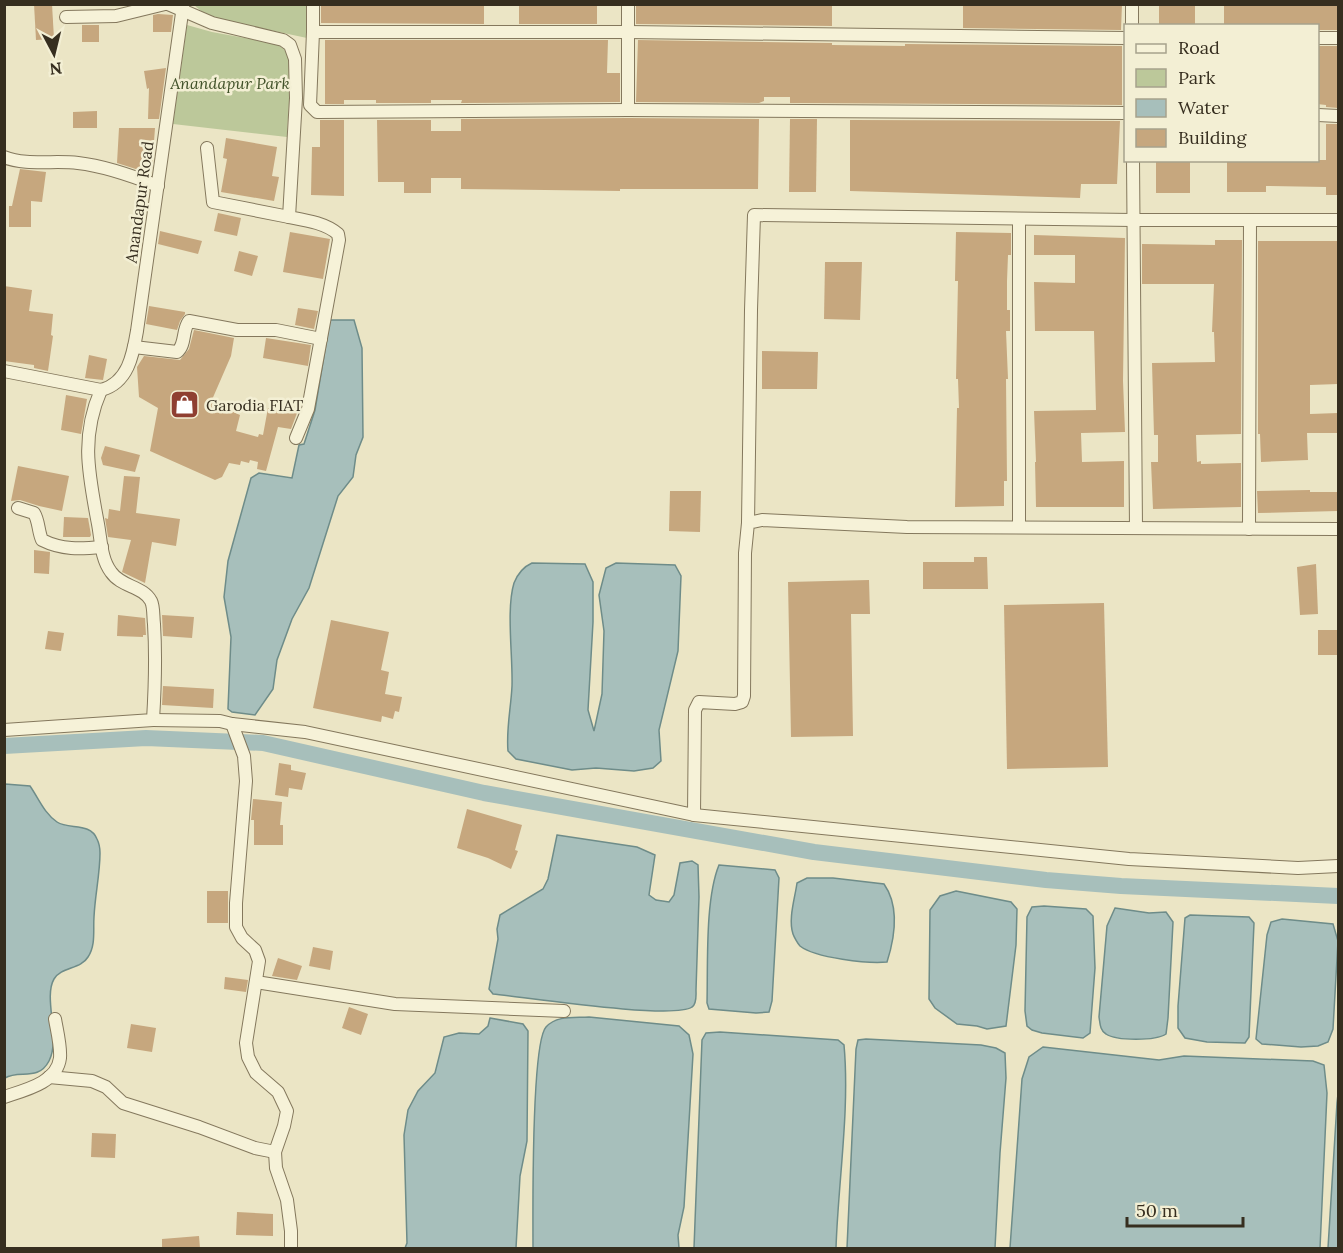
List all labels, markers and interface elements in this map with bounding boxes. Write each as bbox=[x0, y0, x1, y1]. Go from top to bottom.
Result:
north arrow bbox=[24, 24, 84, 84]
legend bbox=[1124, 24, 1319, 162]
text: Road bbox=[1178, 36, 1220, 59]
text: N bbox=[48, 58, 63, 80]
text: Park bbox=[1178, 66, 1216, 89]
park label: Anandapur Park bbox=[169, 73, 290, 93]
text: Water bbox=[1178, 96, 1229, 119]
text: Building bbox=[1178, 126, 1248, 149]
street label: Anandapur Road bbox=[120, 139, 158, 265]
shop icon: Garodia FIAT bbox=[169, 389, 201, 421]
place label: Garodia FIAT bbox=[206, 395, 303, 415]
scale bar bbox=[1127, 1190, 1242, 1228]
text: 50 m bbox=[1136, 1199, 1178, 1222]

